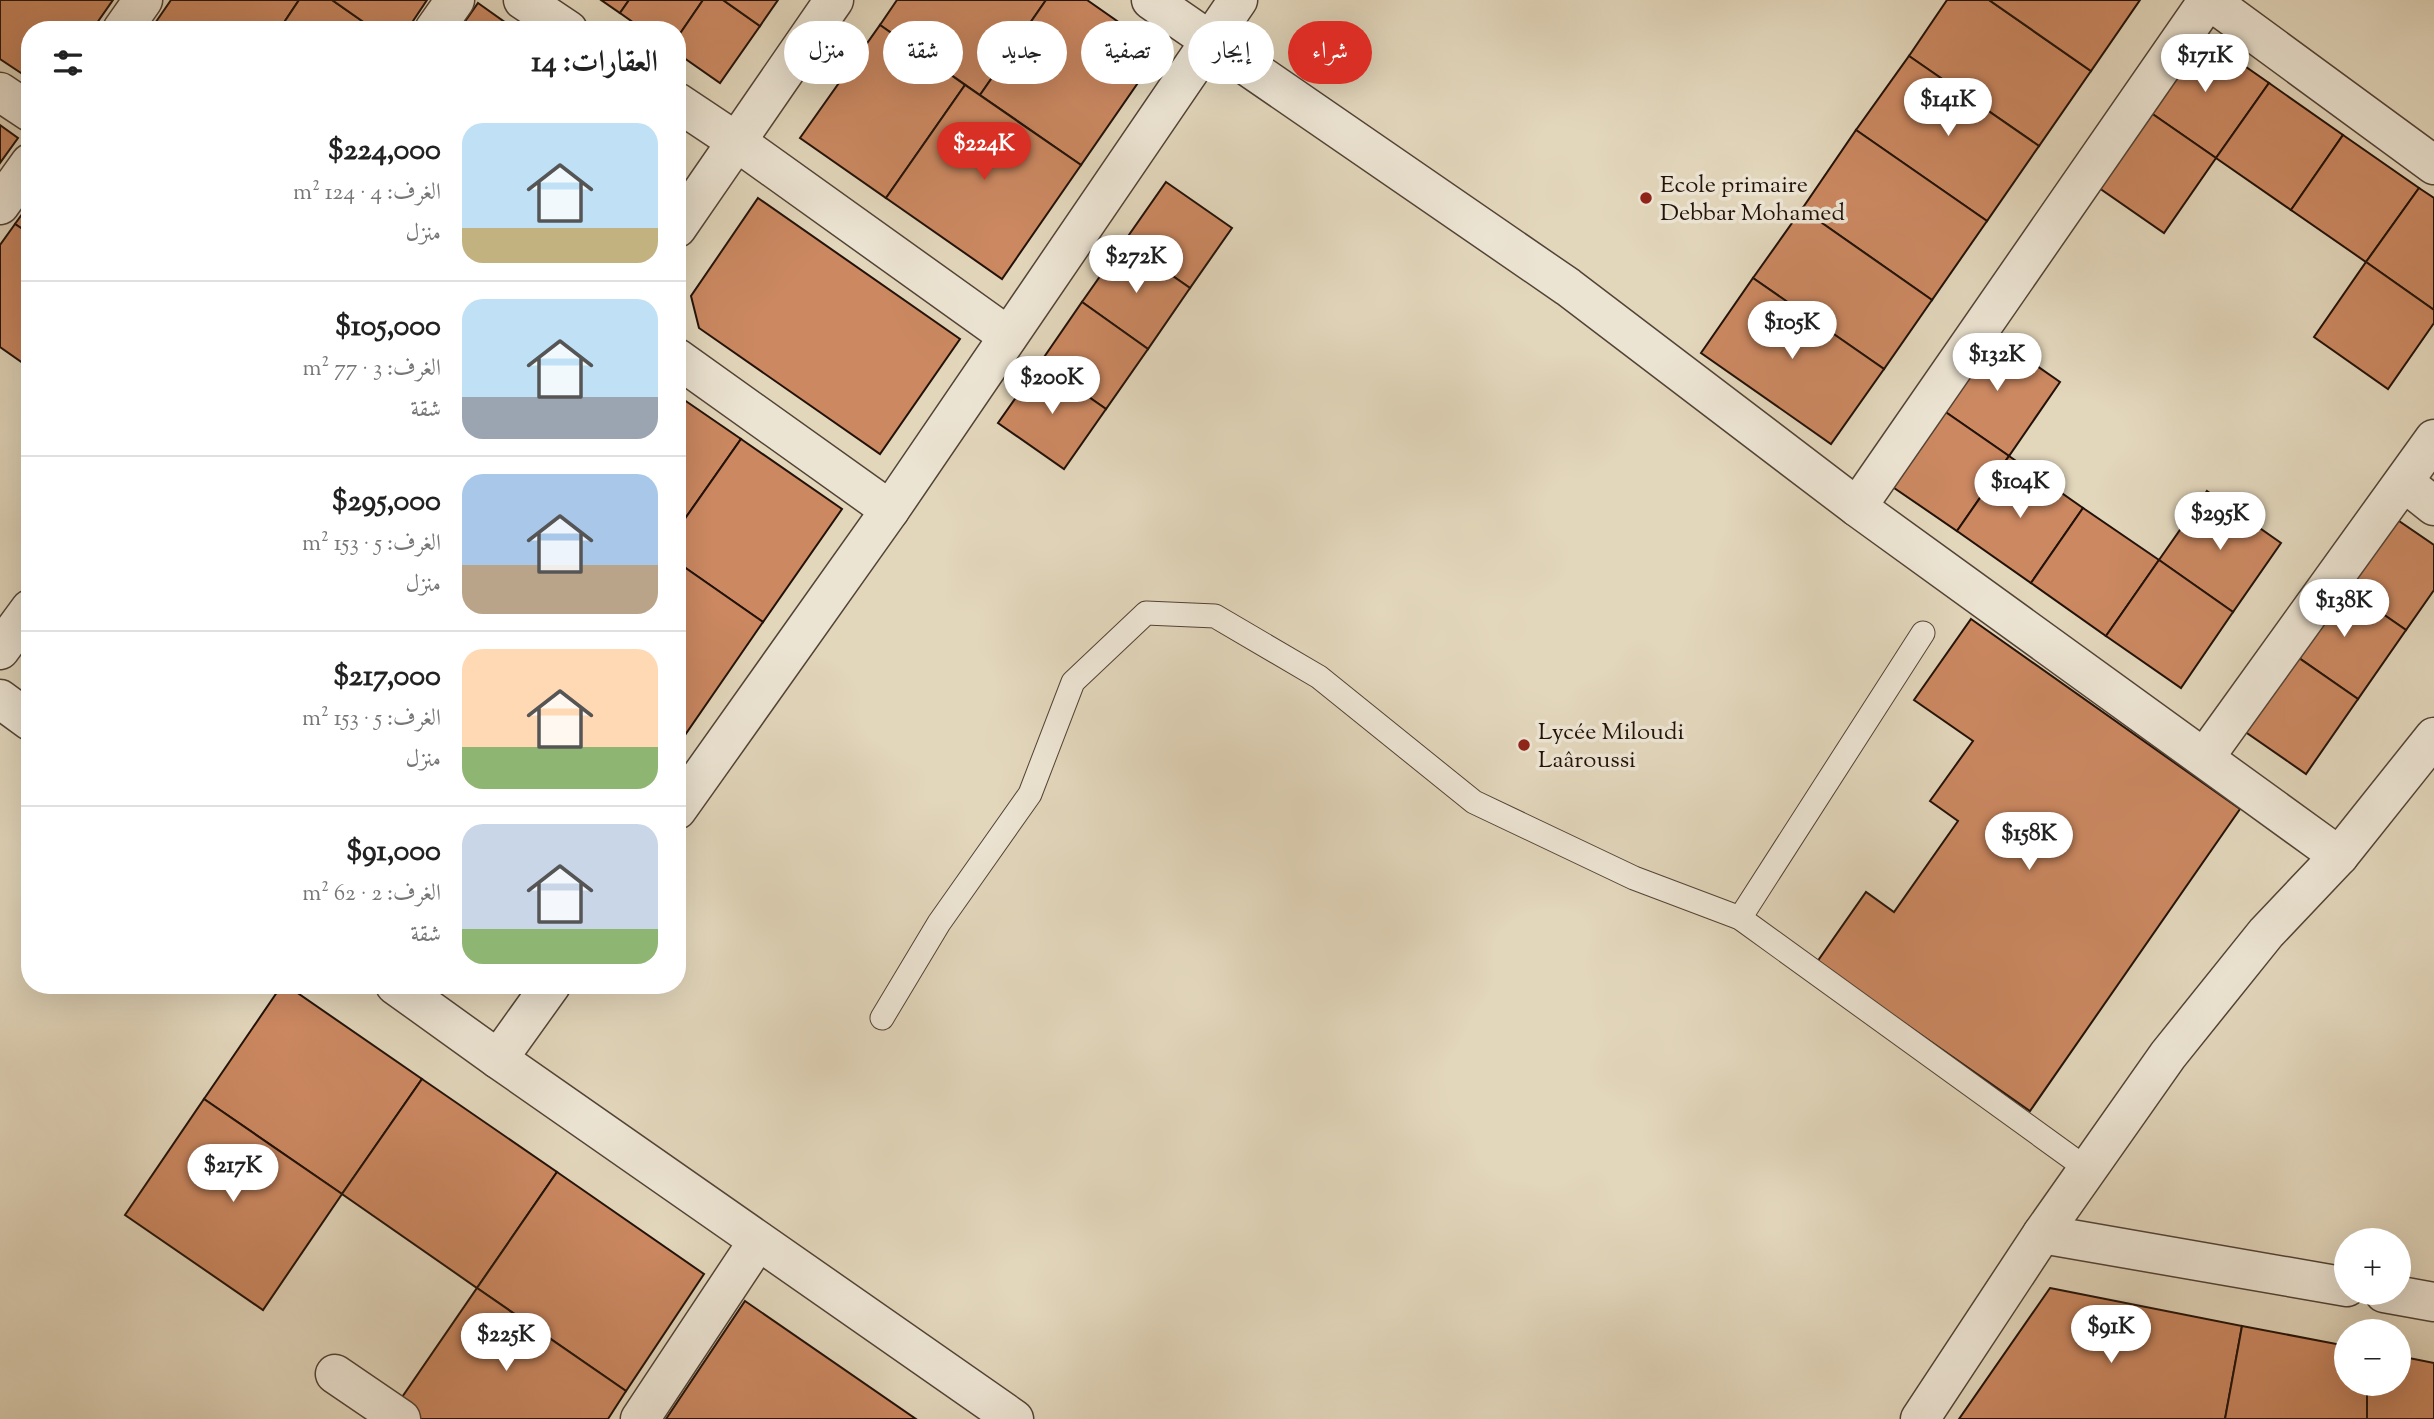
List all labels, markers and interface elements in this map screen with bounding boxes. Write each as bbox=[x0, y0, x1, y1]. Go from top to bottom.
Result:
chip: منزل bbox=[784, 21, 869, 84]
chip: شقة bbox=[883, 21, 963, 84]
chip: جديد bbox=[977, 21, 1067, 84]
chip: تصفية bbox=[1081, 21, 1174, 84]
chip: إيجار bbox=[1188, 21, 1274, 84]
chip: شراء bbox=[1288, 21, 1372, 84]
pin: $171K bbox=[2156, 34, 2254, 94]
text: $171K bbox=[2177, 40, 2233, 73]
text: العقارات: 14 bbox=[531, 42, 658, 85]
icon: filters bbox=[49, 44, 87, 82]
pin: $141K bbox=[1899, 78, 1997, 138]
text: $141K bbox=[1920, 84, 1976, 117]
pin: $224K bbox=[935, 122, 1033, 182]
text: $224K bbox=[953, 128, 1015, 161]
text: $224,000 bbox=[328, 130, 441, 173]
icon: home bbox=[518, 151, 602, 235]
place label: Ecole primaire Debbar Mohamed bbox=[1660, 169, 1845, 231]
text: الغرف: 4 · 124 m² bbox=[293, 177, 441, 210]
marker: Ecole primaire Debbar Mohamed bbox=[1638, 190, 1654, 206]
text: منزل bbox=[406, 218, 441, 251]
pin: $272K bbox=[1087, 236, 1185, 295]
text: $272K bbox=[1105, 241, 1167, 274]
pin: $105K bbox=[1743, 302, 1841, 361]
text: $105,000 bbox=[335, 306, 441, 349]
text: $105K bbox=[1764, 307, 1820, 340]
icon: home bbox=[518, 327, 602, 411]
pin: $132K bbox=[1948, 334, 2046, 393]
text: $132K bbox=[1969, 339, 2025, 372]
text: الغرف: 3 · 77 m² bbox=[303, 353, 441, 386]
pin: $200K bbox=[1003, 356, 1101, 416]
text: $200K bbox=[1020, 362, 1084, 395]
text: شقة bbox=[411, 394, 441, 427]
pin: $104K bbox=[1971, 461, 2069, 520]
text: $104K bbox=[1990, 466, 2050, 499]
text: $295,000 bbox=[332, 481, 441, 524]
pin: $295K bbox=[2171, 492, 2269, 552]
text: $295K bbox=[2191, 498, 2249, 531]
icon: home bbox=[518, 502, 602, 586]
text: الغرف: 5 · 153 m² bbox=[302, 528, 441, 561]
text: منزل bbox=[406, 569, 441, 602]
pin: $138K bbox=[2295, 580, 2393, 639]
text: $138K bbox=[2315, 585, 2373, 618]
text: $217,000 bbox=[333, 656, 441, 699]
icon: home bbox=[518, 677, 602, 761]
text: الغرف: 5 · 153 m² bbox=[302, 703, 441, 736]
place label: Lycée Miloudi Laâroussi bbox=[1538, 716, 1684, 778]
marker: Lycée Miloudi Laâroussi bbox=[1516, 737, 1532, 753]
text: منزل bbox=[406, 744, 441, 777]
pin: $158K bbox=[1980, 812, 2078, 872]
text: $158K bbox=[2001, 818, 2057, 851]
text: $91,000 bbox=[346, 831, 441, 874]
icon: home bbox=[518, 852, 602, 936]
text: الغرف: 2 · 62 m² bbox=[302, 878, 441, 911]
text: شقة bbox=[411, 919, 441, 952]
pin: $217K bbox=[184, 1144, 282, 1204]
text: $217K bbox=[203, 1150, 263, 1183]
map controls bbox=[2334, 1228, 2411, 1396]
button: + bbox=[2334, 1228, 2411, 1305]
pin: $91K bbox=[2070, 1306, 2152, 1365]
text: $91K bbox=[2087, 1311, 2135, 1344]
pin: $225K bbox=[457, 1314, 555, 1373]
text: $225K bbox=[477, 1319, 535, 1352]
button: − bbox=[2334, 1319, 2411, 1396]

